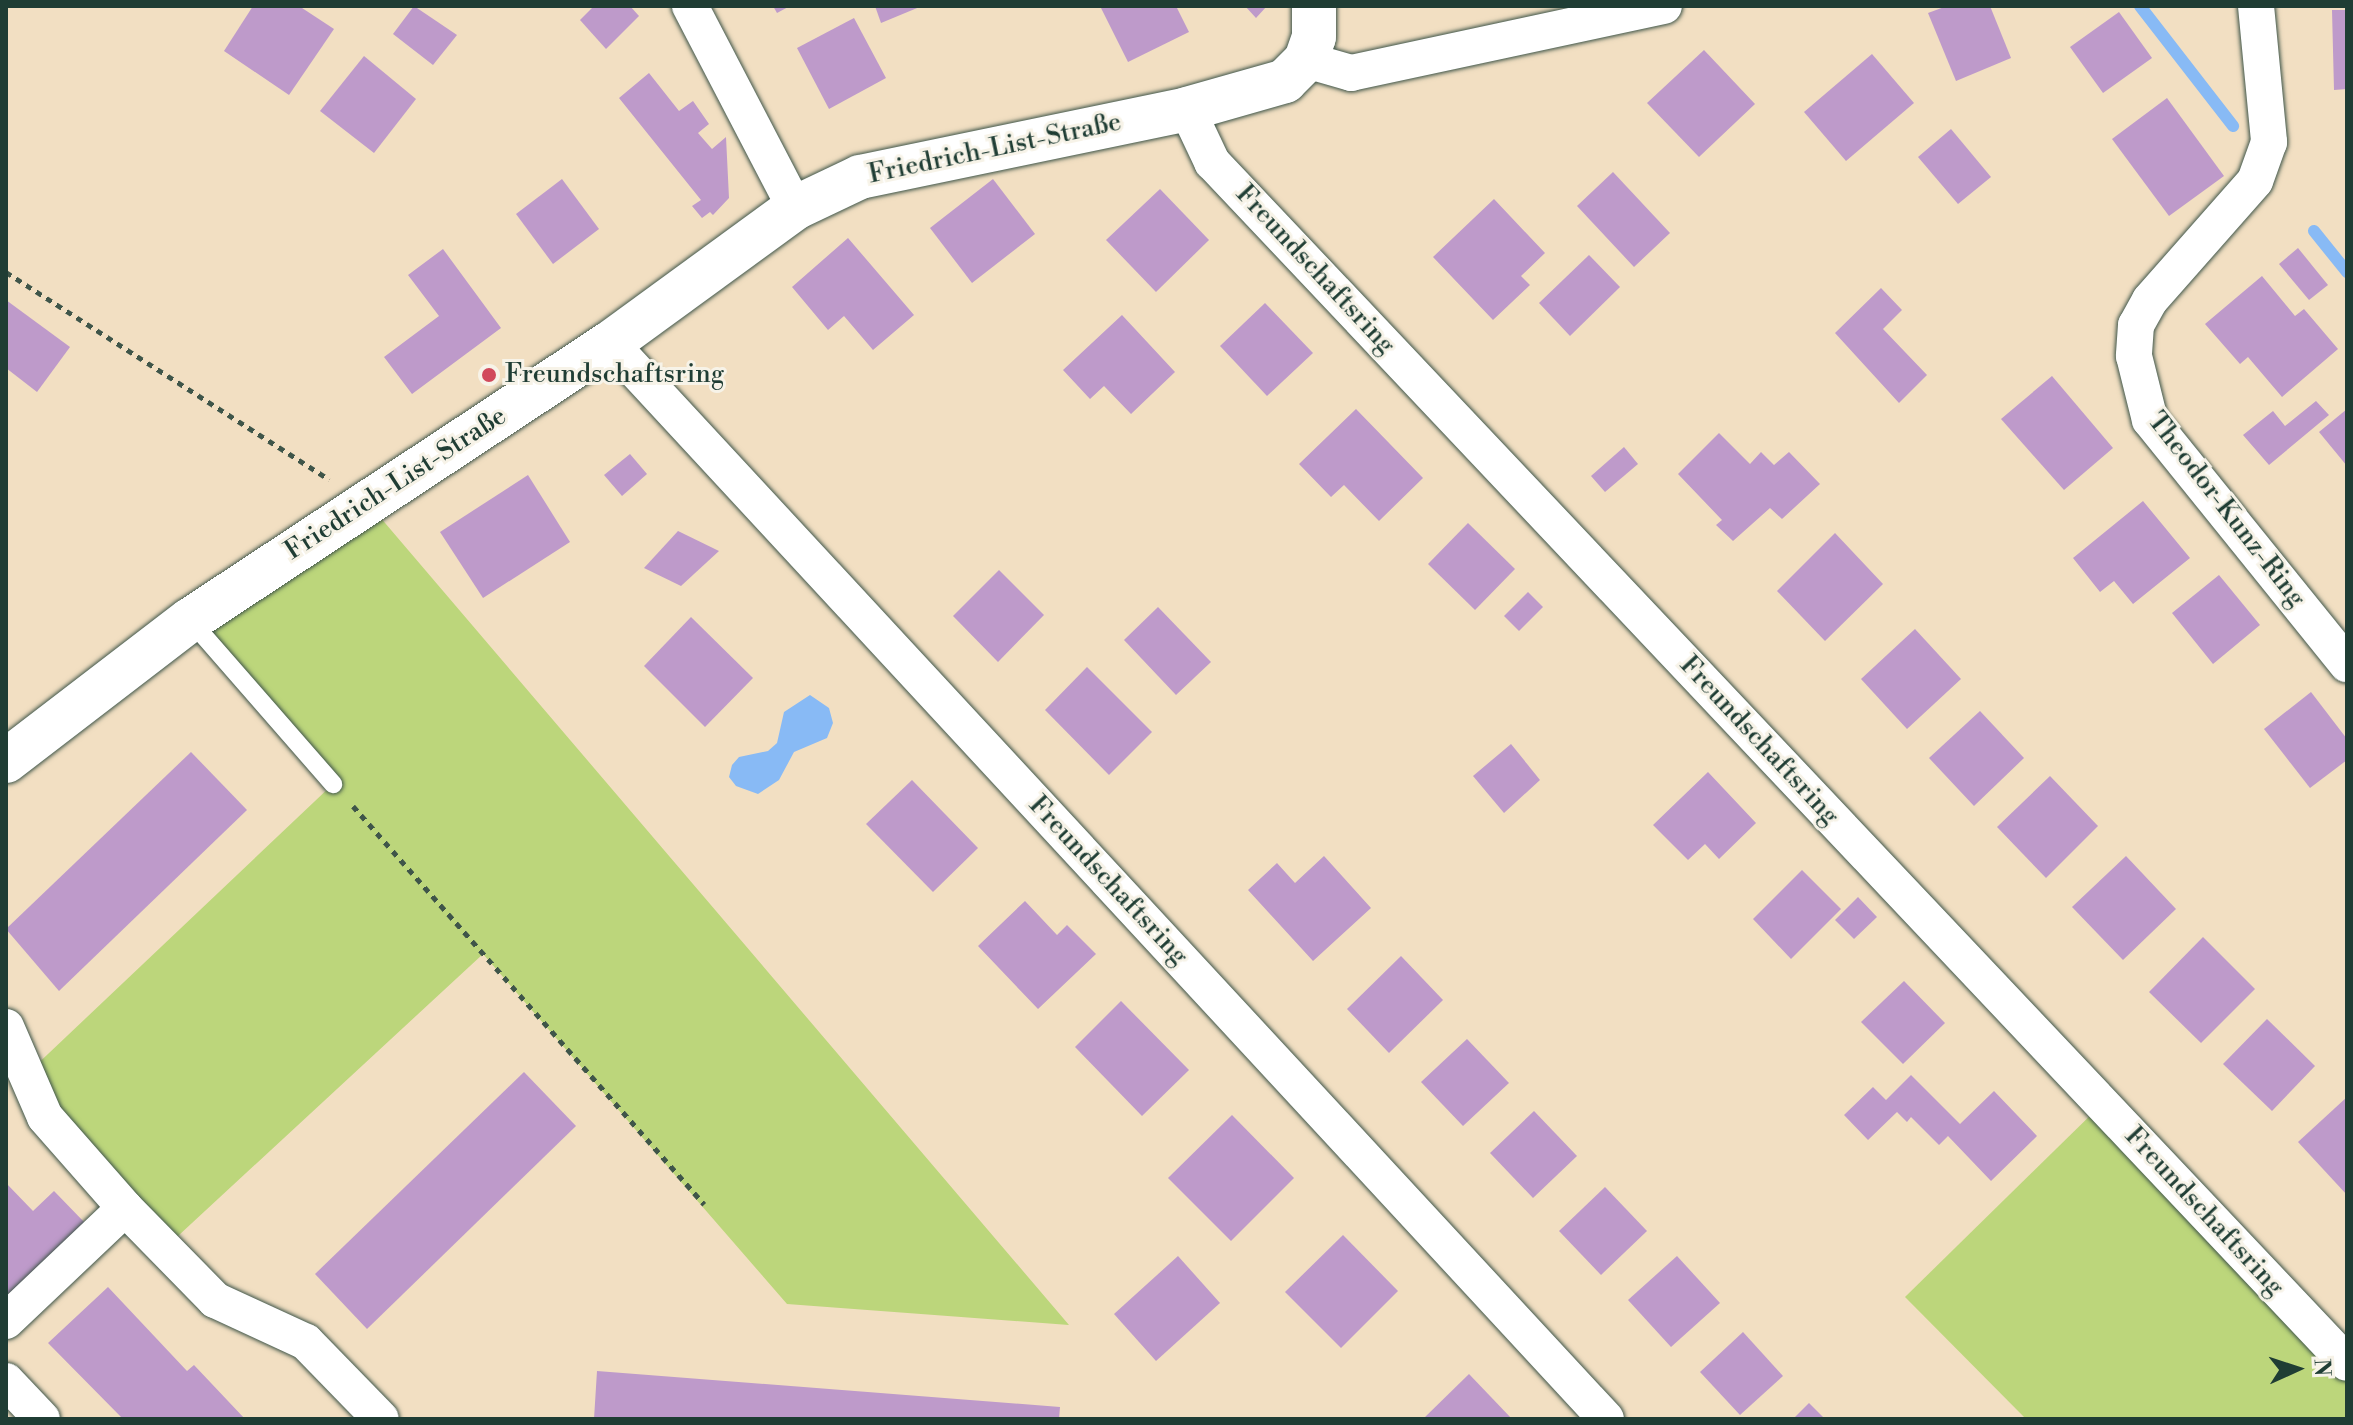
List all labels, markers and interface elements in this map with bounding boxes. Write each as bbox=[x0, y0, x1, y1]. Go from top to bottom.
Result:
street label: Friedrich-List-Straße bbox=[866, 107, 1124, 191]
street label: Freundschaftsring bbox=[1229, 179, 1401, 361]
place label: Freundschaftsring bbox=[505, 359, 724, 391]
marker: Freundschaftsring bbox=[480, 366, 498, 384]
street label: Friedrich-List-Straße bbox=[279, 401, 513, 567]
street label: Theodor-Kunz-Ring bbox=[2140, 406, 2312, 614]
street label: Freundschaftsring bbox=[1673, 650, 1845, 832]
street label: Freundschaftsring bbox=[1022, 790, 1194, 972]
street label: Freundschaftsring bbox=[2118, 1121, 2290, 1303]
north arrow bbox=[2257, 1329, 2337, 1409]
text: N bbox=[2308, 1358, 2335, 1377]

